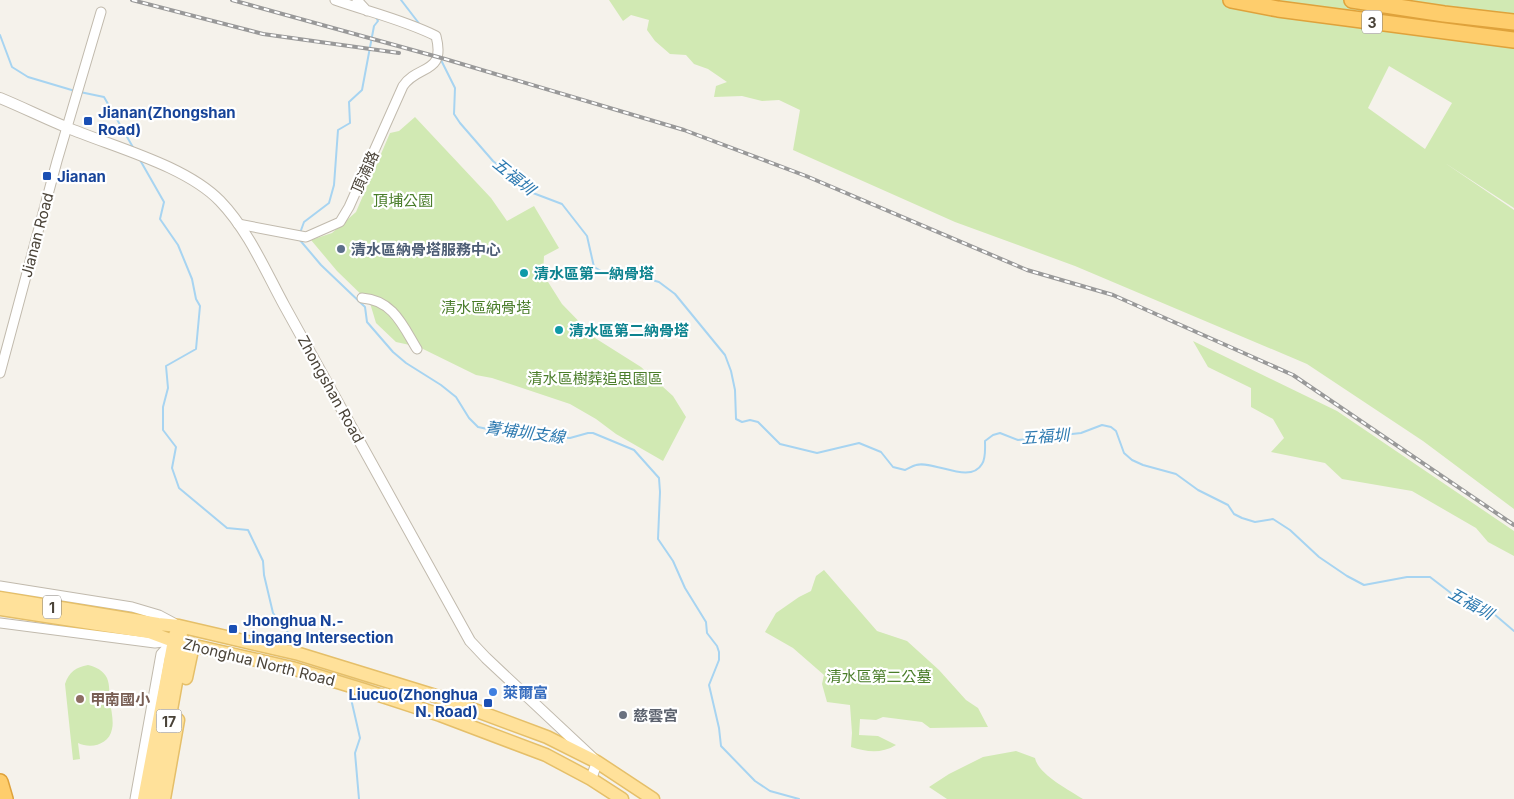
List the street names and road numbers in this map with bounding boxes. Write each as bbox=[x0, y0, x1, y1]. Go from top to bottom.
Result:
road number: 3 bbox=[1362, 11, 1382, 34]
street label: 頂湳路 bbox=[347, 148, 383, 196]
street label: Jianan Road bbox=[17, 190, 57, 280]
street label: Zhongshan Road bbox=[294, 332, 368, 446]
road number: 1 bbox=[43, 596, 61, 618]
street label: Zhonghua North Road bbox=[181, 634, 337, 690]
road number: 17 bbox=[156, 709, 182, 732]

